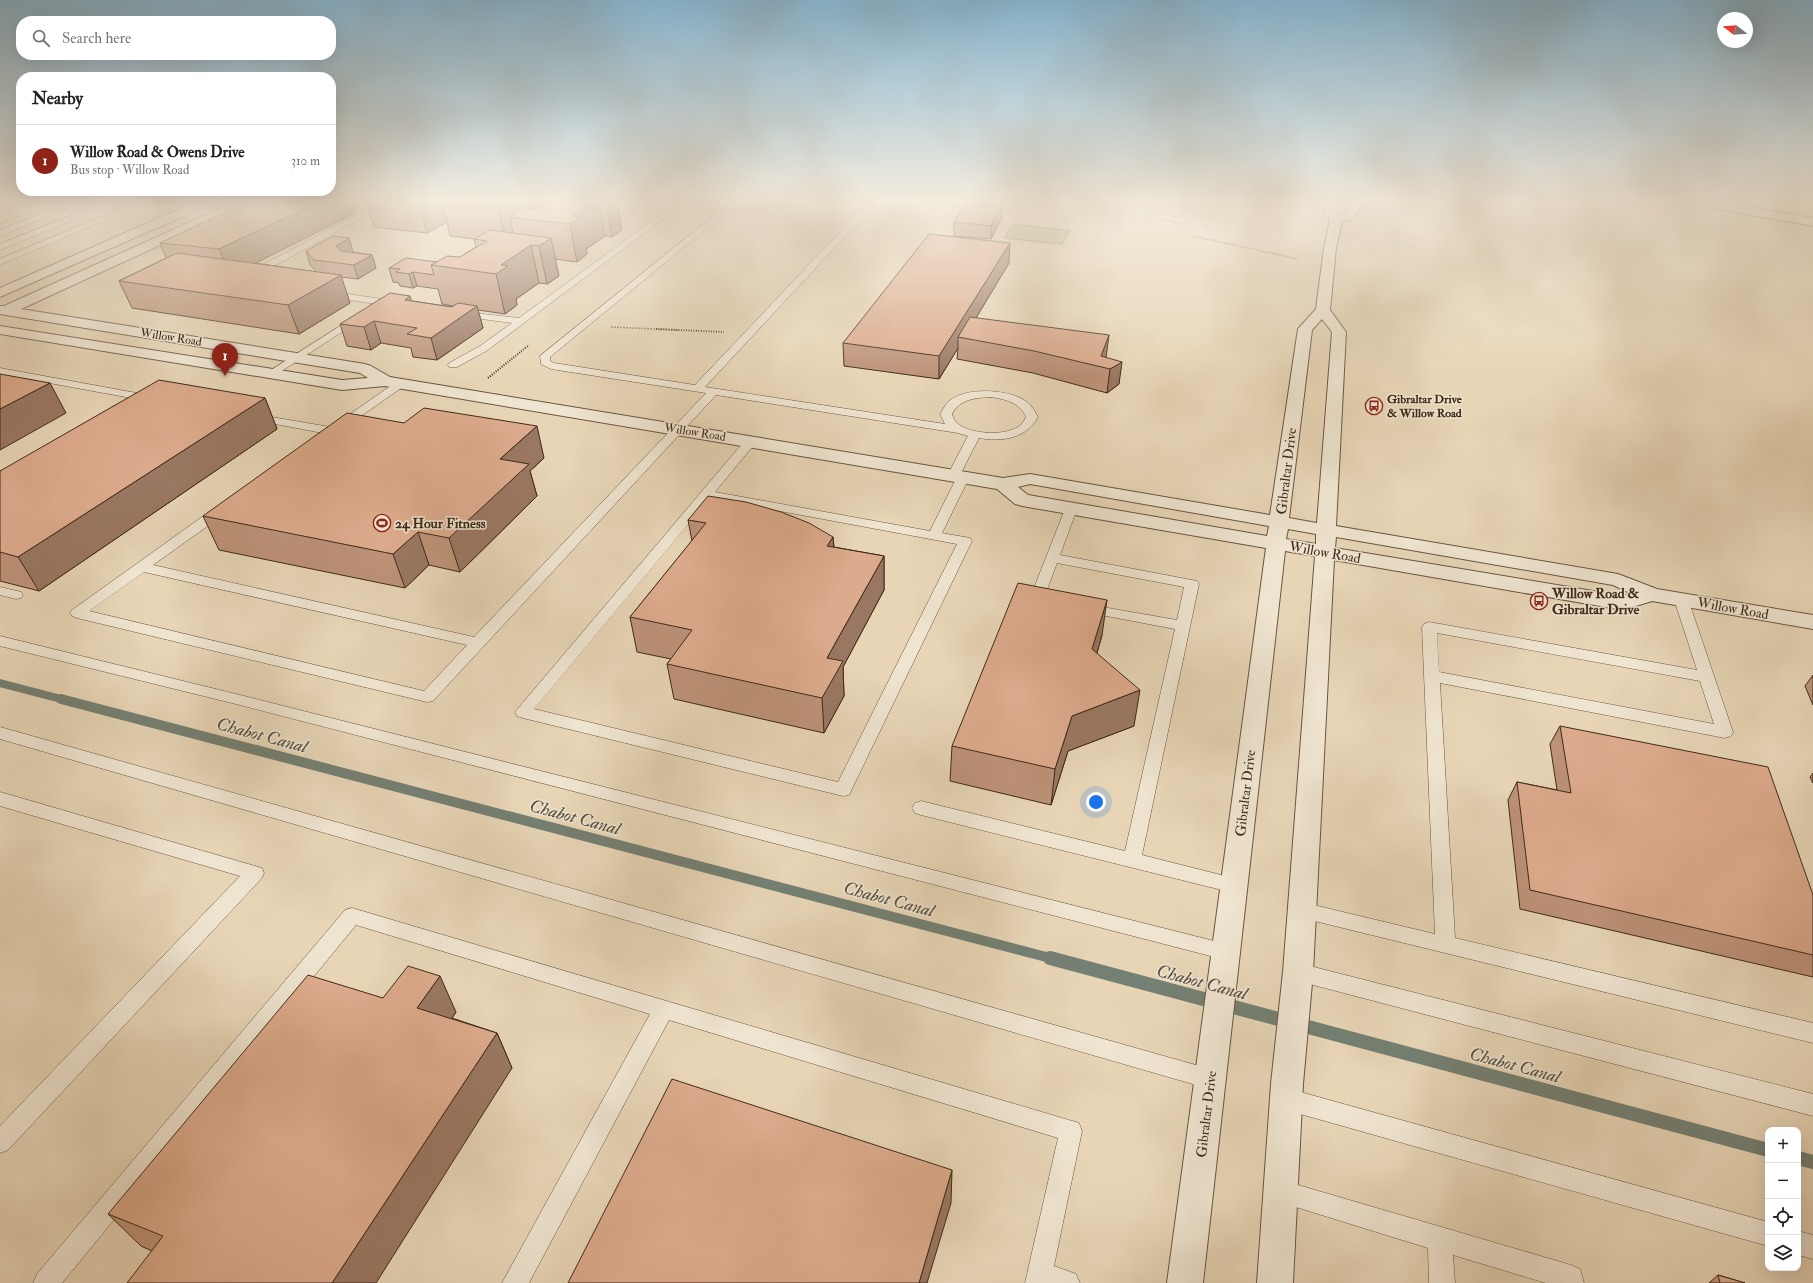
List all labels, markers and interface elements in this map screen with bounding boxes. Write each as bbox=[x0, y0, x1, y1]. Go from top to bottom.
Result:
north arrow bbox=[1717, 12, 1753, 48]
search box bbox=[16, 16, 336, 60]
icon: search bbox=[30, 27, 52, 49]
text: Search here bbox=[62, 29, 131, 48]
text: Nearby bbox=[32, 88, 83, 109]
text: Willow Road & Owens Drive bbox=[70, 143, 245, 162]
text: 1 bbox=[43, 153, 47, 169]
text: 310 m bbox=[291, 153, 320, 169]
text: Bus stop · Willow Road bbox=[70, 162, 189, 178]
street label: Willow Road bbox=[138, 325, 203, 350]
pin: 1 bbox=[212, 343, 238, 376]
place label: Gibraltar Drive & Willow Road bbox=[1387, 392, 1463, 421]
bus stop icon: Gibraltar Drive & Willow Road bbox=[1364, 396, 1384, 416]
street label: Willow Road bbox=[662, 420, 727, 445]
street label: Gibraltar Drive bbox=[1273, 427, 1300, 515]
sports icon: 24 Hour Fitness bbox=[372, 513, 392, 533]
place label: 24 Hour Fitness bbox=[395, 515, 486, 532]
street label: Willow Road bbox=[1287, 538, 1362, 567]
place label: Willow Road & Gibraltar Drive bbox=[1551, 585, 1640, 618]
bus stop icon: Willow Road & Gibraltar Drive bbox=[1529, 591, 1549, 611]
street label: Willow Road bbox=[1695, 594, 1770, 623]
water label: Chabot Canal bbox=[214, 712, 312, 759]
street label: Gibraltar Drive bbox=[1232, 749, 1259, 837]
your location bbox=[1086, 792, 1106, 812]
water label: Chabot Canal bbox=[527, 794, 625, 841]
water label: Chabot Canal bbox=[841, 876, 939, 923]
water label: Chabot Canal bbox=[1154, 959, 1252, 1006]
water label: Chabot Canal bbox=[1467, 1042, 1565, 1089]
street label: Gibraltar Drive bbox=[1193, 1070, 1220, 1158]
map controls bbox=[1765, 1127, 1801, 1271]
button: + bbox=[1765, 1127, 1801, 1163]
button: − bbox=[1765, 1163, 1801, 1199]
button: locate bbox=[1765, 1199, 1801, 1235]
button: layers bbox=[1765, 1235, 1801, 1271]

